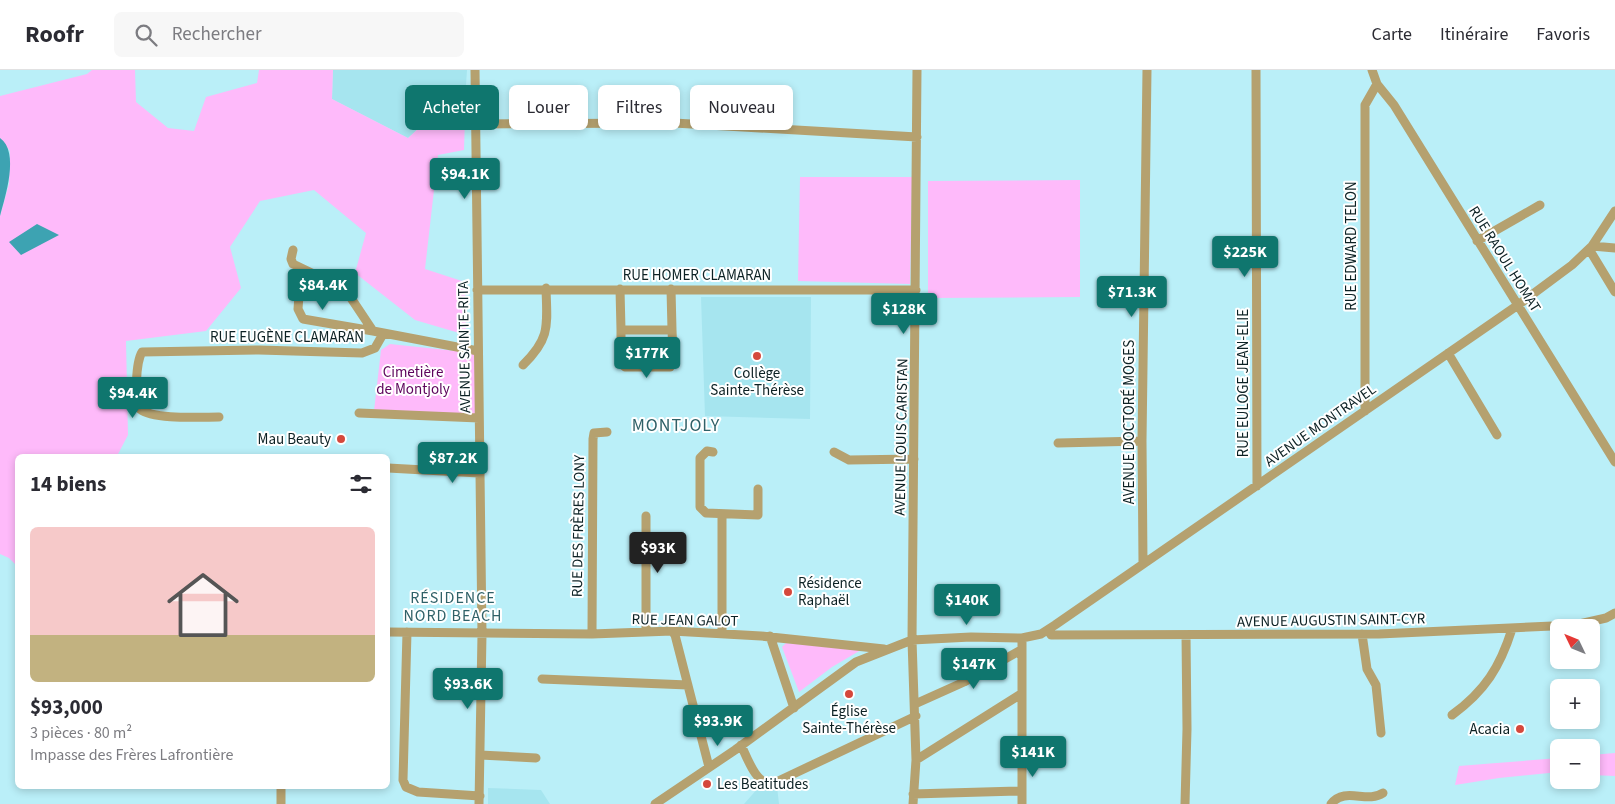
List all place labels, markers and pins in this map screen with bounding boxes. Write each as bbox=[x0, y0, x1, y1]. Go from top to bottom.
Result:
pin: $94.1K bbox=[424, 158, 506, 200]
pin: $225K bbox=[1210, 236, 1280, 278]
pin: $84.4K bbox=[282, 268, 364, 311]
pin: $71.3K bbox=[1091, 276, 1173, 318]
pin: $128K bbox=[869, 292, 939, 335]
pin: $177K bbox=[612, 336, 682, 379]
marker: Collège Sainte-Thérèse bbox=[751, 350, 763, 362]
place label: Collège Sainte-Thérèse bbox=[710, 363, 804, 401]
pin: $94.4K bbox=[92, 376, 174, 419]
place label: Mau Beauty bbox=[258, 429, 331, 450]
marker: Mau Beauty bbox=[335, 433, 347, 445]
pin: $87.2K bbox=[412, 442, 494, 484]
pin: $93K bbox=[628, 532, 688, 574]
place label: Résidence Raphaël bbox=[798, 573, 862, 611]
pin: $140K bbox=[932, 584, 1002, 626]
marker: Résidence Raphaël bbox=[782, 586, 794, 598]
pin: $147K bbox=[939, 648, 1009, 690]
pin: $93.6K bbox=[427, 668, 509, 710]
marker: Église Sainte-Thérèse bbox=[843, 688, 855, 700]
place label: Église Sainte-Thérèse bbox=[802, 701, 896, 739]
pin: $93.9K bbox=[677, 704, 759, 747]
place label: Acacia bbox=[1470, 719, 1510, 740]
marker: Acacia bbox=[1514, 723, 1526, 735]
pin: $141K bbox=[998, 736, 1068, 778]
place label: Les Beatitudes bbox=[717, 774, 808, 795]
marker: Les Beatitudes bbox=[701, 778, 713, 790]

